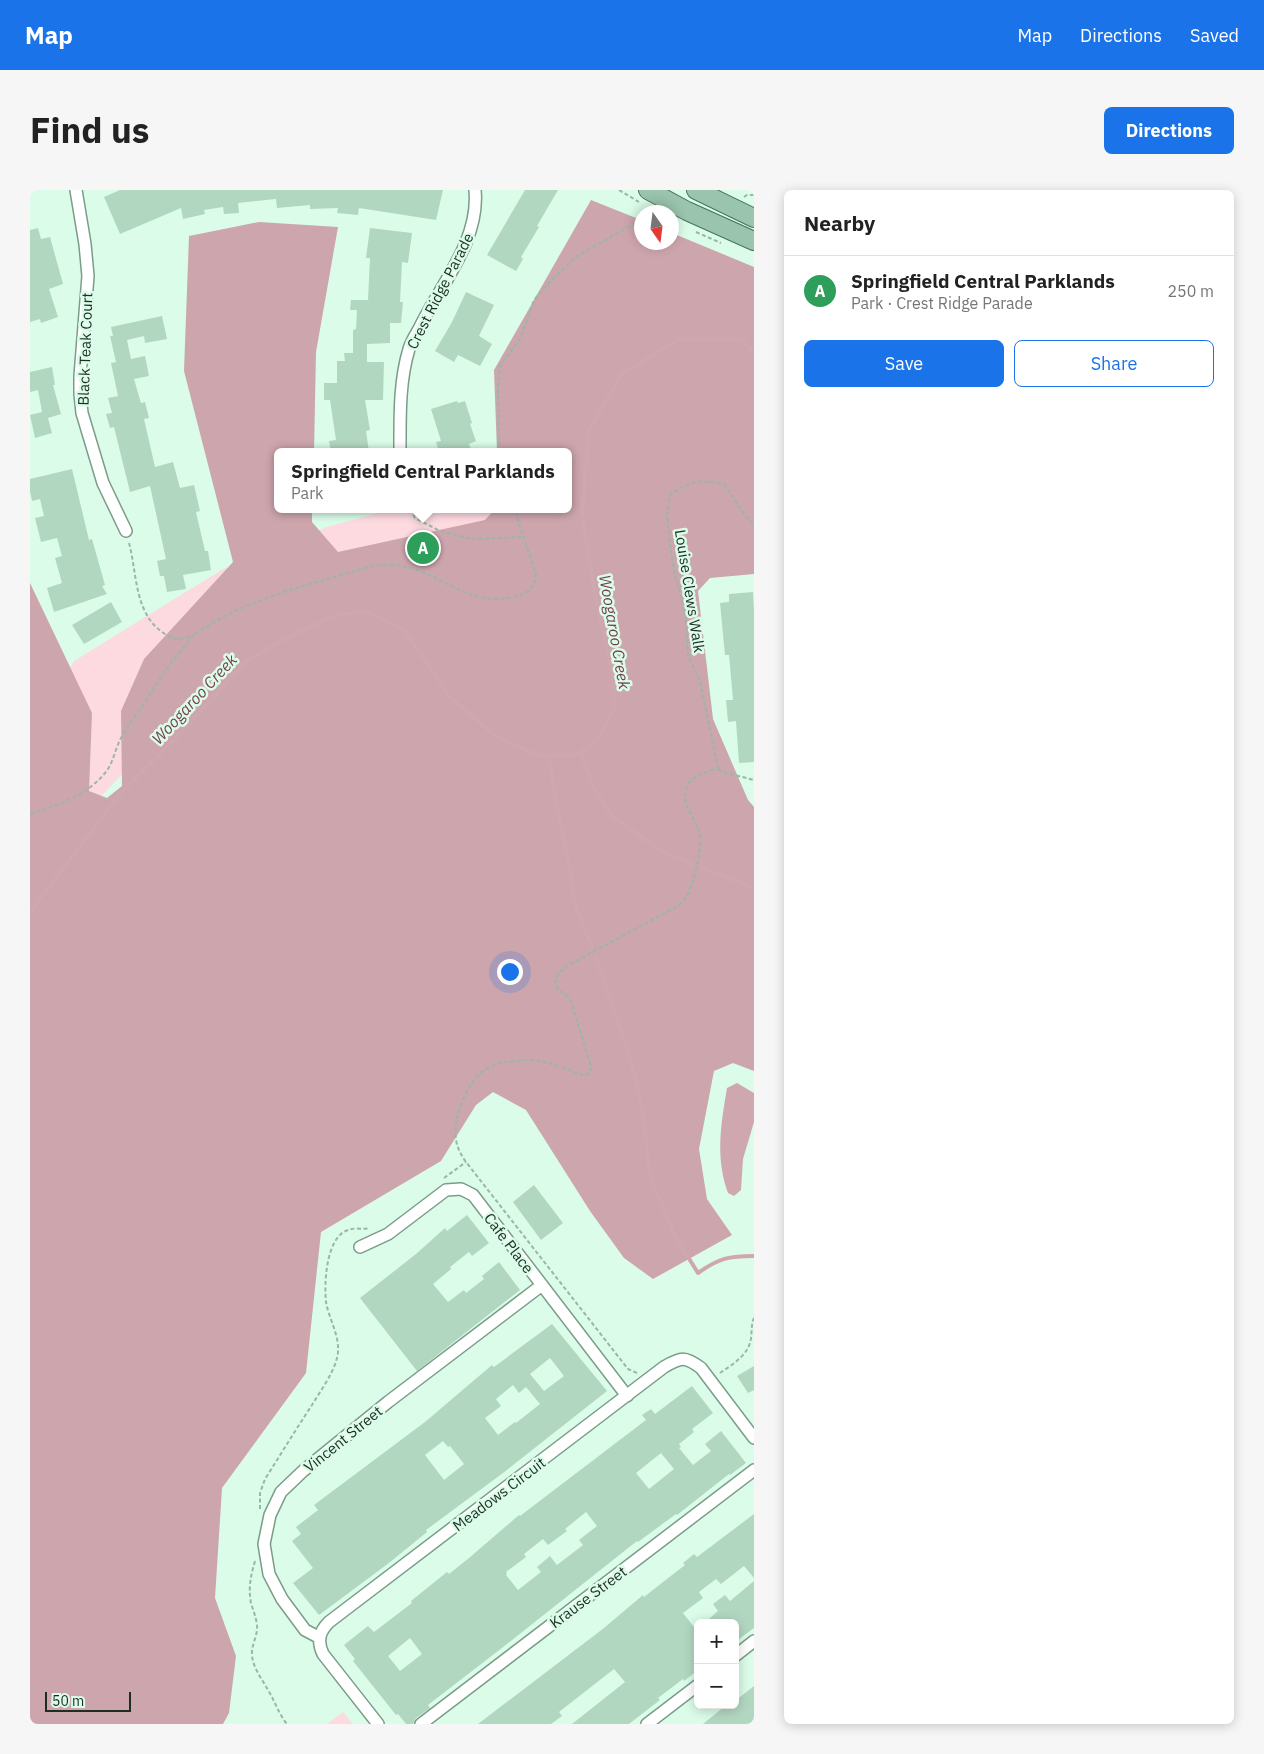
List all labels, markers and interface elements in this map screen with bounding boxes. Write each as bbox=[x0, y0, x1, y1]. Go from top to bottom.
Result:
text: Map bbox=[25, 19, 73, 51]
text: Map bbox=[1017, 24, 1052, 47]
text: Directions bbox=[1080, 24, 1162, 47]
text: Saved bbox=[1190, 24, 1239, 47]
text: Find us bbox=[30, 107, 149, 153]
button: Directions bbox=[1104, 107, 1234, 154]
north arrow bbox=[634, 205, 679, 250]
text: Nearby bbox=[804, 209, 875, 237]
street label: Crest Ridge Parade bbox=[402, 230, 478, 352]
text: Springfield Central Parklands bbox=[851, 269, 1115, 293]
text: A bbox=[815, 281, 825, 301]
text: 250 m bbox=[1167, 281, 1214, 301]
street label: Black Teak Court bbox=[74, 292, 96, 406]
text: Park · Crest Ridge Parade bbox=[851, 293, 1033, 313]
button: Save bbox=[804, 340, 1004, 387]
button: Share bbox=[1014, 340, 1214, 387]
popup bbox=[274, 448, 572, 513]
text: Springfield Central Parklands bbox=[291, 459, 555, 483]
text: Park bbox=[291, 483, 323, 503]
street label: Louise Clews Walk bbox=[671, 528, 709, 654]
pin: A bbox=[407, 529, 439, 567]
water label: Woogaroo Creek bbox=[595, 573, 635, 691]
water label: Woogaroo Creek bbox=[147, 649, 241, 748]
your location bbox=[497, 959, 523, 985]
street label: Cafe Place bbox=[480, 1209, 538, 1277]
street label: Vincent Street bbox=[300, 1402, 386, 1476]
street label: Meadows Circuit bbox=[449, 1453, 549, 1535]
street label: Krause Street bbox=[546, 1562, 630, 1632]
map controls bbox=[694, 1619, 739, 1709]
button: + bbox=[694, 1619, 739, 1664]
button: − bbox=[694, 1664, 739, 1709]
scale bar bbox=[45, 1689, 131, 1712]
text: 50 m bbox=[52, 1692, 84, 1710]

